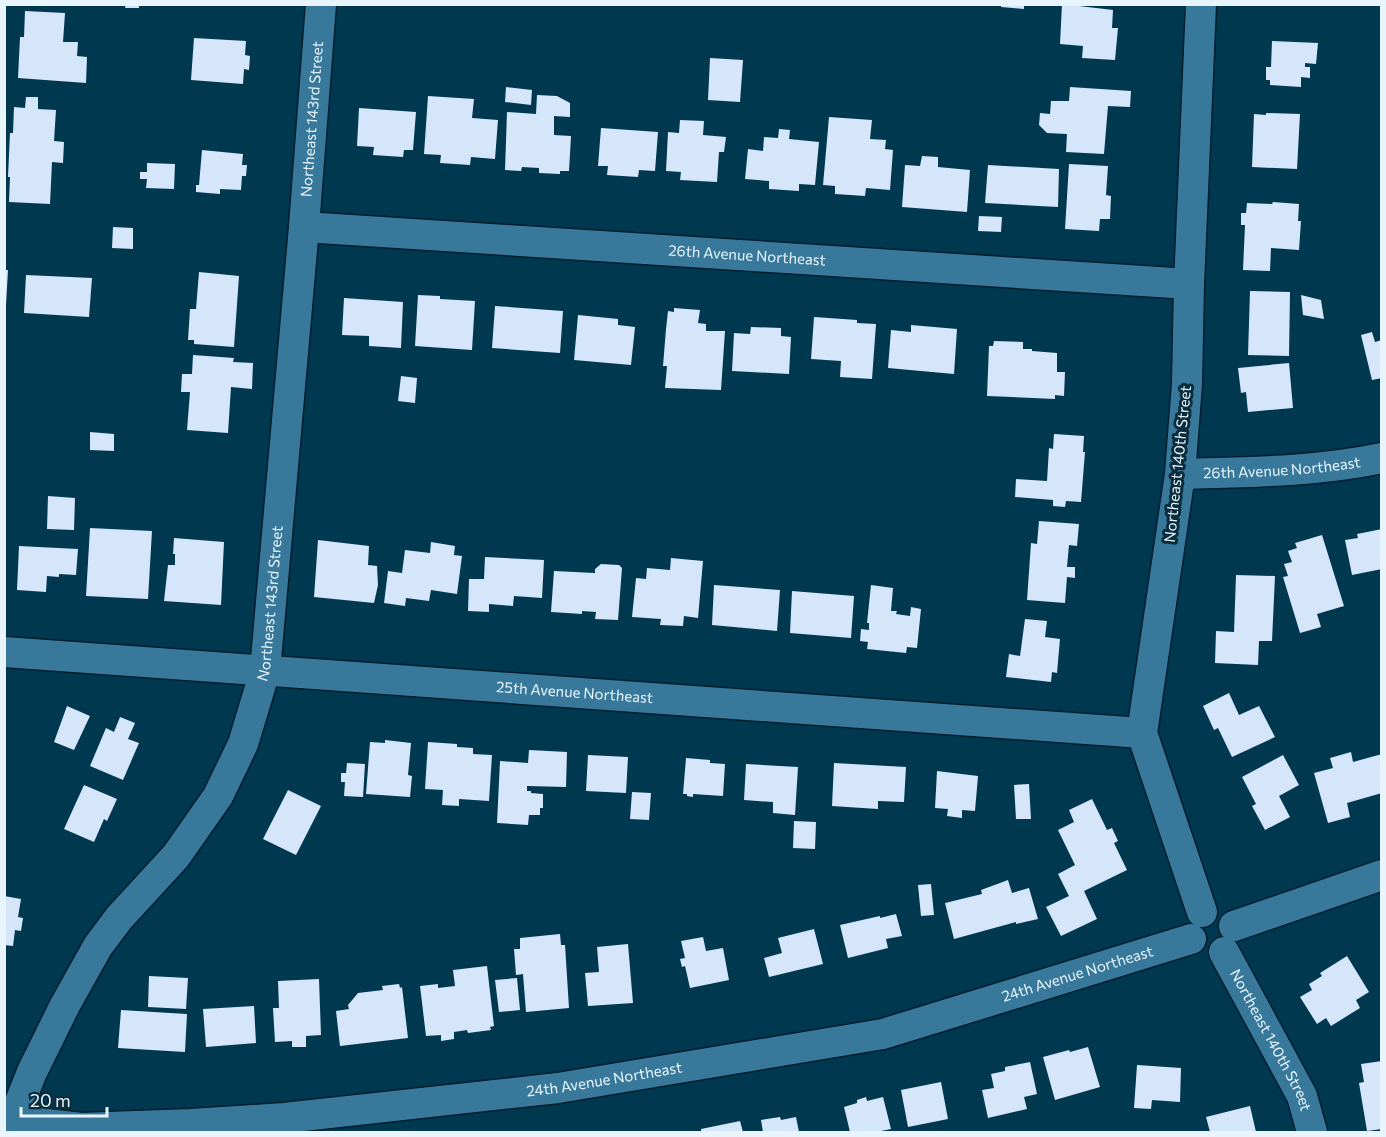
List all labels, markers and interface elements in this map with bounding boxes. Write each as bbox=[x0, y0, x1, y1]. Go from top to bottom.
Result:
street label: Northeast 143rd Street bbox=[296, 40, 326, 198]
street label: 26th Avenue Northeast bbox=[668, 240, 826, 269]
street label: Northeast 140th Street bbox=[1160, 384, 1194, 543]
street label: 26th Avenue Northeast bbox=[1203, 452, 1362, 481]
street label: Northeast 143rd Street bbox=[252, 525, 286, 683]
street label: 25th Avenue Northeast bbox=[496, 677, 654, 706]
street label: 24th Avenue Northeast bbox=[999, 941, 1155, 1005]
street label: Northeast 140th Street bbox=[1227, 966, 1316, 1113]
street label: 24th Avenue Northeast bbox=[525, 1058, 683, 1099]
scale bar bbox=[21, 1080, 106, 1118]
text: 20 m bbox=[30, 1089, 71, 1111]

